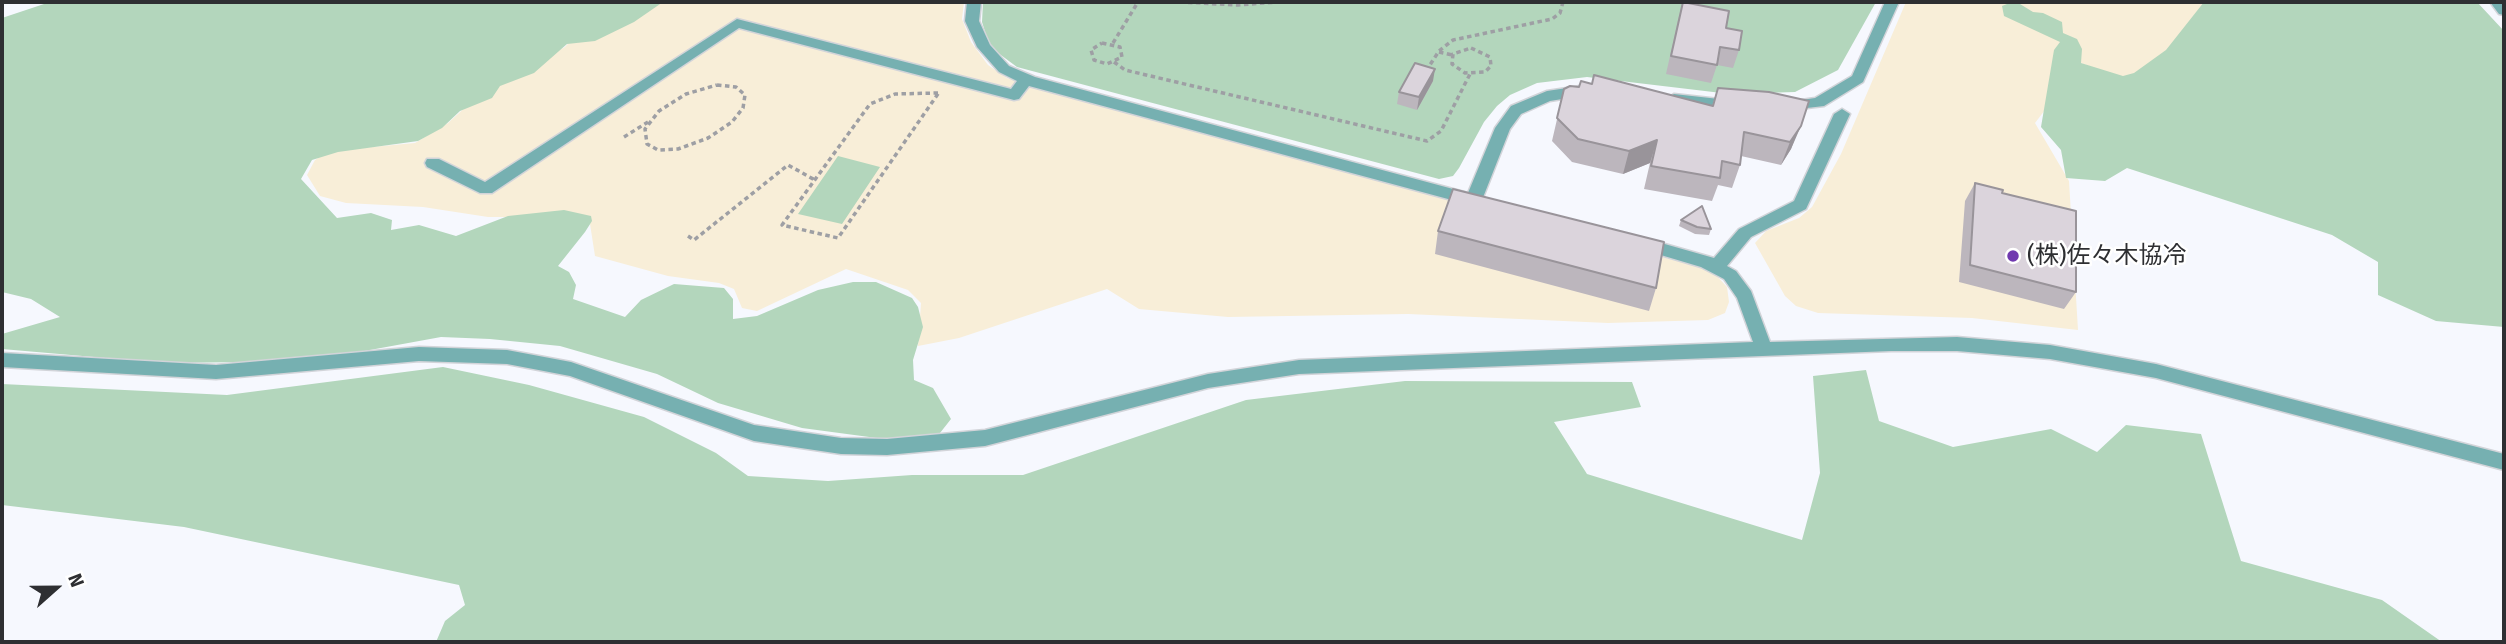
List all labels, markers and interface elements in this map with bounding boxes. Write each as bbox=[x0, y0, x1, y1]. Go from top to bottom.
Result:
place label: (株)佐々木協冷 bbox=[2027, 242, 2187, 270]
marker: (株)佐々木協冷 bbox=[2005, 248, 2021, 264]
north arrow bbox=[21, 553, 91, 623]
text: N bbox=[63, 570, 89, 590]

